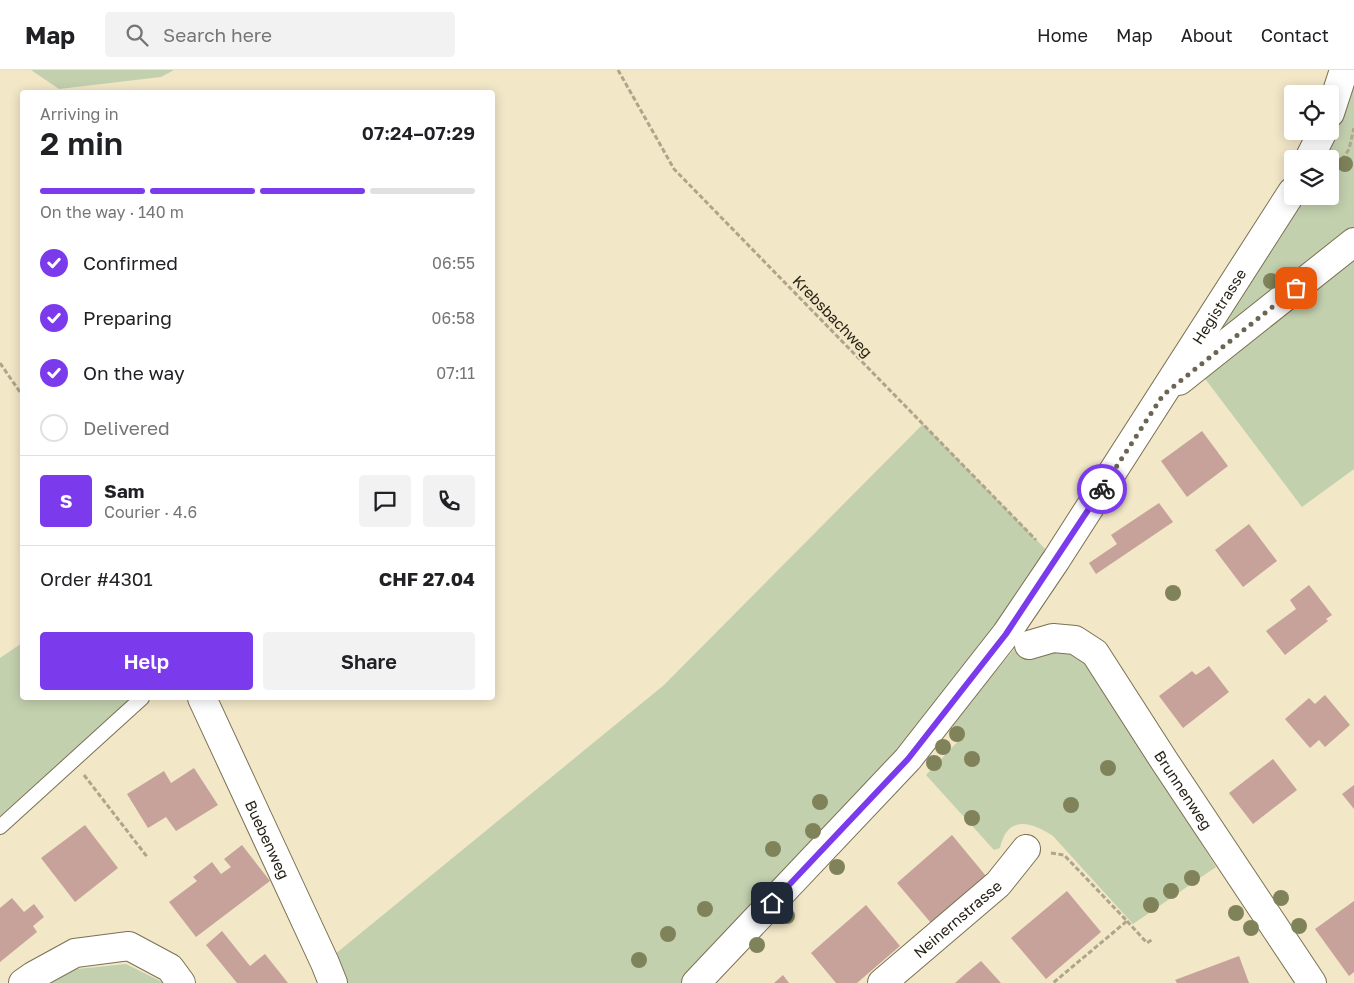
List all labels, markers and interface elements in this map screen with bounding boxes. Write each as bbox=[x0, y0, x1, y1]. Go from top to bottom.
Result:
search box bbox=[105, 12, 455, 57]
text: Map bbox=[25, 20, 75, 49]
icon: search bbox=[123, 21, 151, 49]
text: Search here bbox=[163, 23, 272, 46]
text: Home bbox=[1037, 24, 1088, 46]
text: Map bbox=[1116, 24, 1153, 46]
text: About bbox=[1181, 24, 1233, 46]
text: Contact bbox=[1261, 24, 1329, 46]
map controls bbox=[1284, 85, 1339, 205]
button: locate bbox=[1284, 85, 1339, 140]
text: Arriving in bbox=[40, 104, 119, 124]
text: 07:24–07:29 bbox=[362, 121, 475, 144]
text: 2 min bbox=[40, 124, 123, 162]
button: layers bbox=[1284, 150, 1339, 205]
text: On the way · 140 m bbox=[40, 202, 184, 222]
icon: check bbox=[40, 249, 68, 277]
text: Confirmed bbox=[83, 251, 178, 274]
text: 06:55 bbox=[432, 253, 475, 273]
street label: Hegistrasse bbox=[1188, 265, 1250, 347]
pin bbox=[1275, 267, 1317, 309]
street label: Krebsbachweg bbox=[789, 271, 877, 361]
icon: bag bbox=[1282, 274, 1310, 302]
icon: check bbox=[40, 304, 68, 332]
text: Preparing bbox=[83, 306, 172, 329]
text: 06:58 bbox=[432, 308, 475, 328]
icon: check bbox=[40, 359, 68, 387]
text: On the way bbox=[83, 361, 185, 384]
text: 07:11 bbox=[436, 363, 475, 383]
text: Delivered bbox=[83, 416, 170, 439]
courier bbox=[1077, 464, 1127, 514]
button: chat bbox=[359, 475, 411, 527]
button: phone bbox=[423, 475, 475, 527]
icon: bike bbox=[1088, 475, 1116, 503]
text: Sam bbox=[104, 479, 144, 502]
text: S bbox=[60, 489, 72, 512]
text: Courier · 4.6 bbox=[104, 502, 197, 522]
text: Order #4301 bbox=[40, 567, 153, 590]
text: CHF 27.04 bbox=[379, 567, 475, 590]
button: Help bbox=[40, 632, 253, 690]
button: Share bbox=[263, 632, 475, 690]
street label: Brunnenweg bbox=[1151, 747, 1216, 833]
street label: Buebenweg bbox=[242, 797, 294, 882]
street label: Neinernstrasse bbox=[910, 876, 1005, 961]
pin bbox=[751, 882, 793, 924]
icon: home bbox=[758, 889, 786, 917]

